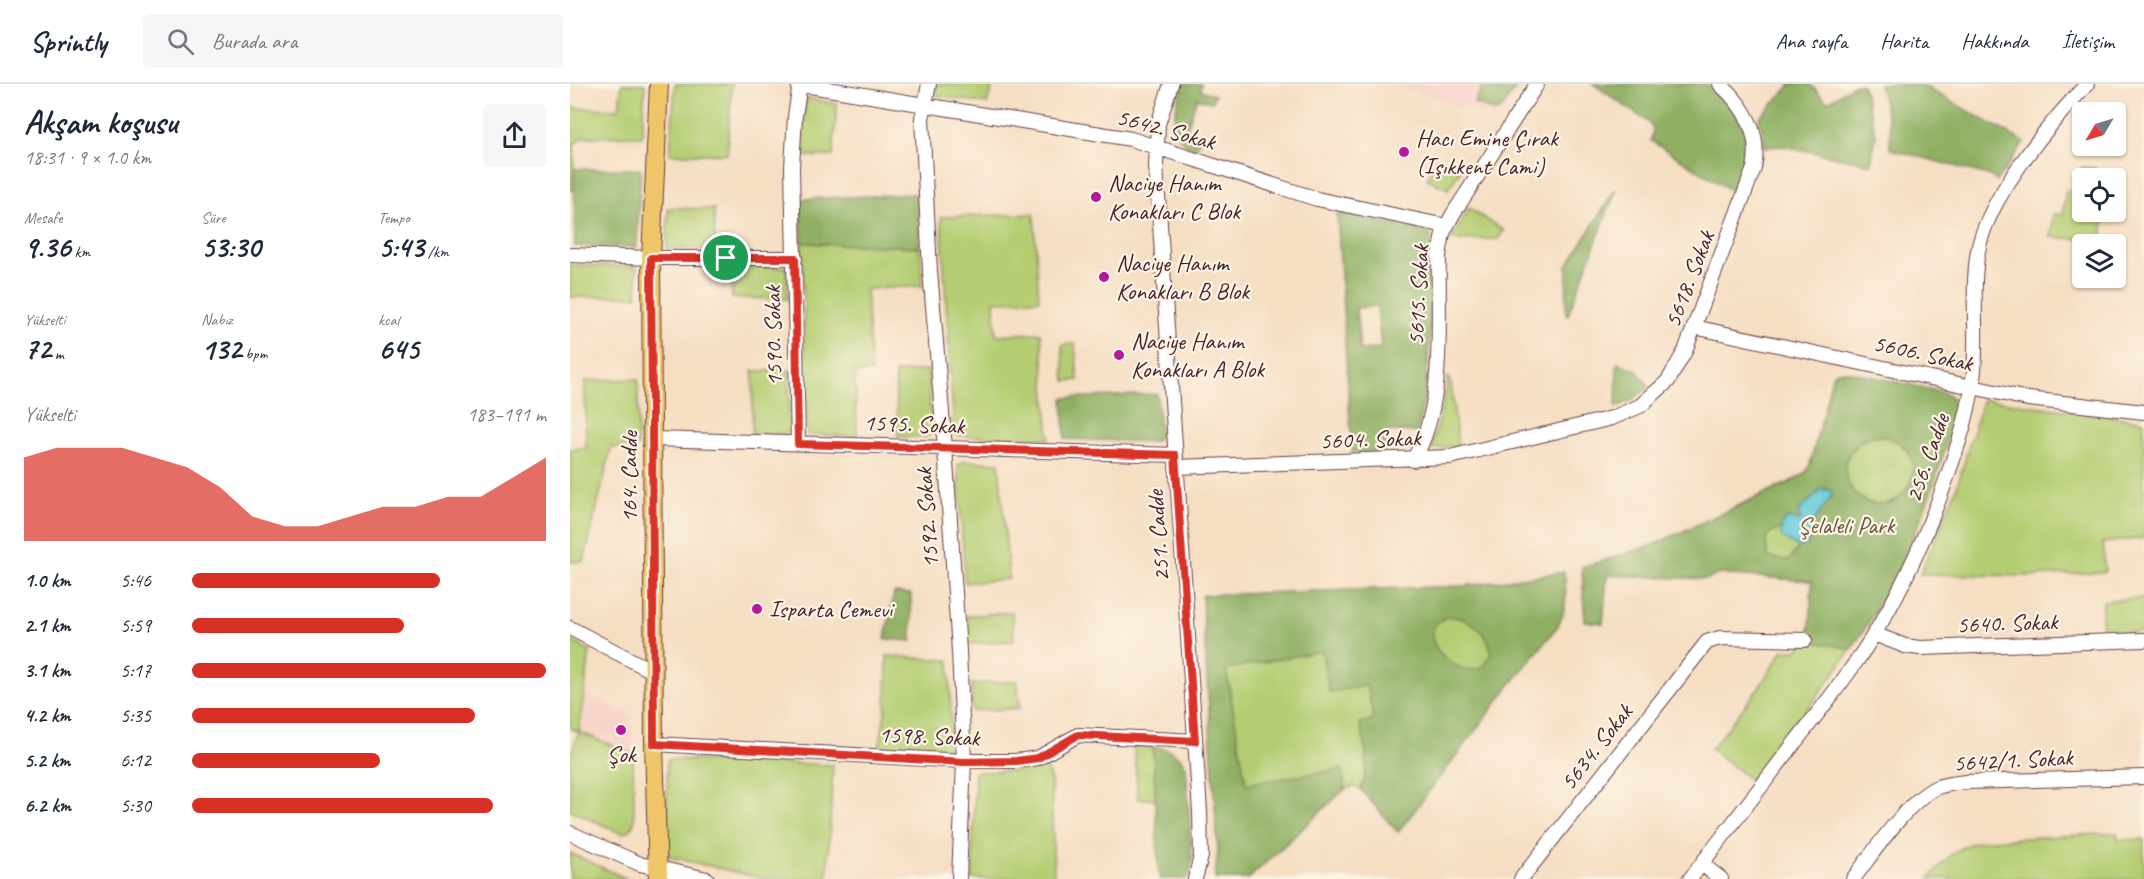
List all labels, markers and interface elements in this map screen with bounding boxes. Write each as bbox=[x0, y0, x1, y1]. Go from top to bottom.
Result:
search box bbox=[143, 14, 563, 68]
text: Sprintly bbox=[30, 24, 107, 59]
icon: search bbox=[164, 25, 197, 58]
text: Burada ara bbox=[212, 27, 297, 55]
text: Ana sayfa bbox=[1776, 28, 1847, 54]
text: Harita bbox=[1880, 28, 1928, 54]
text: Hakkında bbox=[1961, 28, 2029, 54]
text: İletişim bbox=[2062, 28, 2114, 54]
text: Akşam koşusu bbox=[24, 101, 177, 143]
street label: 5642. Sokak bbox=[1113, 101, 1221, 157]
north arrow bbox=[2072, 102, 2126, 156]
map controls bbox=[2072, 102, 2126, 288]
button: share bbox=[483, 104, 546, 167]
place label: Hacı Emine Çırak (Işıkkent Cami) bbox=[1416, 123, 1560, 181]
text: 18:31 · 9 × 1.0 km bbox=[24, 145, 151, 170]
marker: Hacı Emine Çırak (Işıkkent Cami) bbox=[1397, 145, 1411, 159]
place label: Naciye Hanım Konakları C Blok bbox=[1108, 168, 1242, 226]
button: locate bbox=[2072, 168, 2126, 222]
marker: Naciye Hanım Konakları C Blok bbox=[1089, 190, 1103, 204]
text: Mesafe bbox=[24, 208, 62, 228]
text: Süre bbox=[201, 208, 226, 228]
text: Tempo bbox=[378, 208, 410, 228]
street label: 5618. Sokak bbox=[1657, 224, 1722, 331]
text: 9.36 bbox=[24, 228, 71, 266]
text: 53:30 bbox=[201, 228, 260, 266]
text: 5:43 bbox=[378, 228, 424, 266]
pin bbox=[700, 232, 751, 283]
button: layers bbox=[2072, 234, 2126, 288]
icon: arrive bbox=[709, 241, 742, 274]
text: km bbox=[71, 242, 90, 262]
text: /km bbox=[424, 242, 449, 262]
street label: 5615. Sokak bbox=[1400, 242, 1436, 346]
place label: Naciye Hanım Konakları B Blok bbox=[1116, 248, 1251, 306]
marker: Naciye Hanım Konakları B Blok bbox=[1097, 270, 1111, 284]
street label: 1590. Sokak bbox=[757, 283, 789, 387]
text: Yükselti bbox=[24, 310, 65, 330]
text: Nabız bbox=[201, 310, 233, 330]
text: kcal bbox=[378, 310, 399, 330]
place label: Naciye Hanım Konakları A Blok bbox=[1131, 326, 1266, 384]
street label: 5606. Sokak bbox=[1871, 328, 1978, 379]
text: 72 bbox=[24, 330, 51, 368]
text: 132 bbox=[201, 330, 242, 368]
text: 645 bbox=[378, 330, 419, 368]
text: m bbox=[51, 344, 64, 364]
text: bpm bbox=[242, 344, 267, 364]
marker: Naciye Hanım Konakları A Blok bbox=[1112, 348, 1126, 362]
text: Yükselti bbox=[24, 402, 76, 427]
text: 183–191 m bbox=[467, 402, 546, 427]
street label: 1595. Sokak bbox=[863, 407, 967, 441]
street label: 256. Cadde bbox=[1898, 408, 1957, 506]
street label: 5604. Sokak bbox=[1319, 422, 1423, 456]
street label: 164. Cadde bbox=[614, 429, 644, 523]
street label: 1592. Sokak bbox=[908, 464, 945, 569]
street label: 251. Cadde bbox=[1140, 487, 1176, 583]
park label: Şelaleli Park bbox=[1798, 510, 1897, 540]
text: 1.0 km bbox=[24, 568, 71, 593]
text: 5:46 bbox=[120, 568, 151, 593]
place label: Isparta Cemevi bbox=[769, 594, 895, 624]
marker: Isparta Cemevi bbox=[750, 602, 764, 616]
street label: 5640. Sokak bbox=[1956, 606, 2060, 640]
text: 2.1 km bbox=[24, 613, 71, 638]
text: 5:59 bbox=[120, 613, 151, 638]
text: 3.1 km bbox=[24, 658, 71, 683]
text: 5:17 bbox=[120, 658, 151, 683]
street label: 5634. Sokak bbox=[1553, 696, 1640, 796]
text: 4.2 km bbox=[24, 703, 71, 728]
text: 5:35 bbox=[120, 703, 151, 728]
street label: 1598. Sokak bbox=[878, 719, 982, 753]
marker: Şok bbox=[614, 723, 628, 737]
place label: Şok bbox=[607, 739, 638, 769]
street label: 5642/1. Sokak bbox=[1953, 742, 2076, 778]
text: 5.2 km bbox=[24, 748, 70, 773]
text: 6:12 bbox=[120, 748, 151, 773]
text: 6.2 km bbox=[24, 793, 71, 818]
text: 5:30 bbox=[120, 793, 151, 818]

